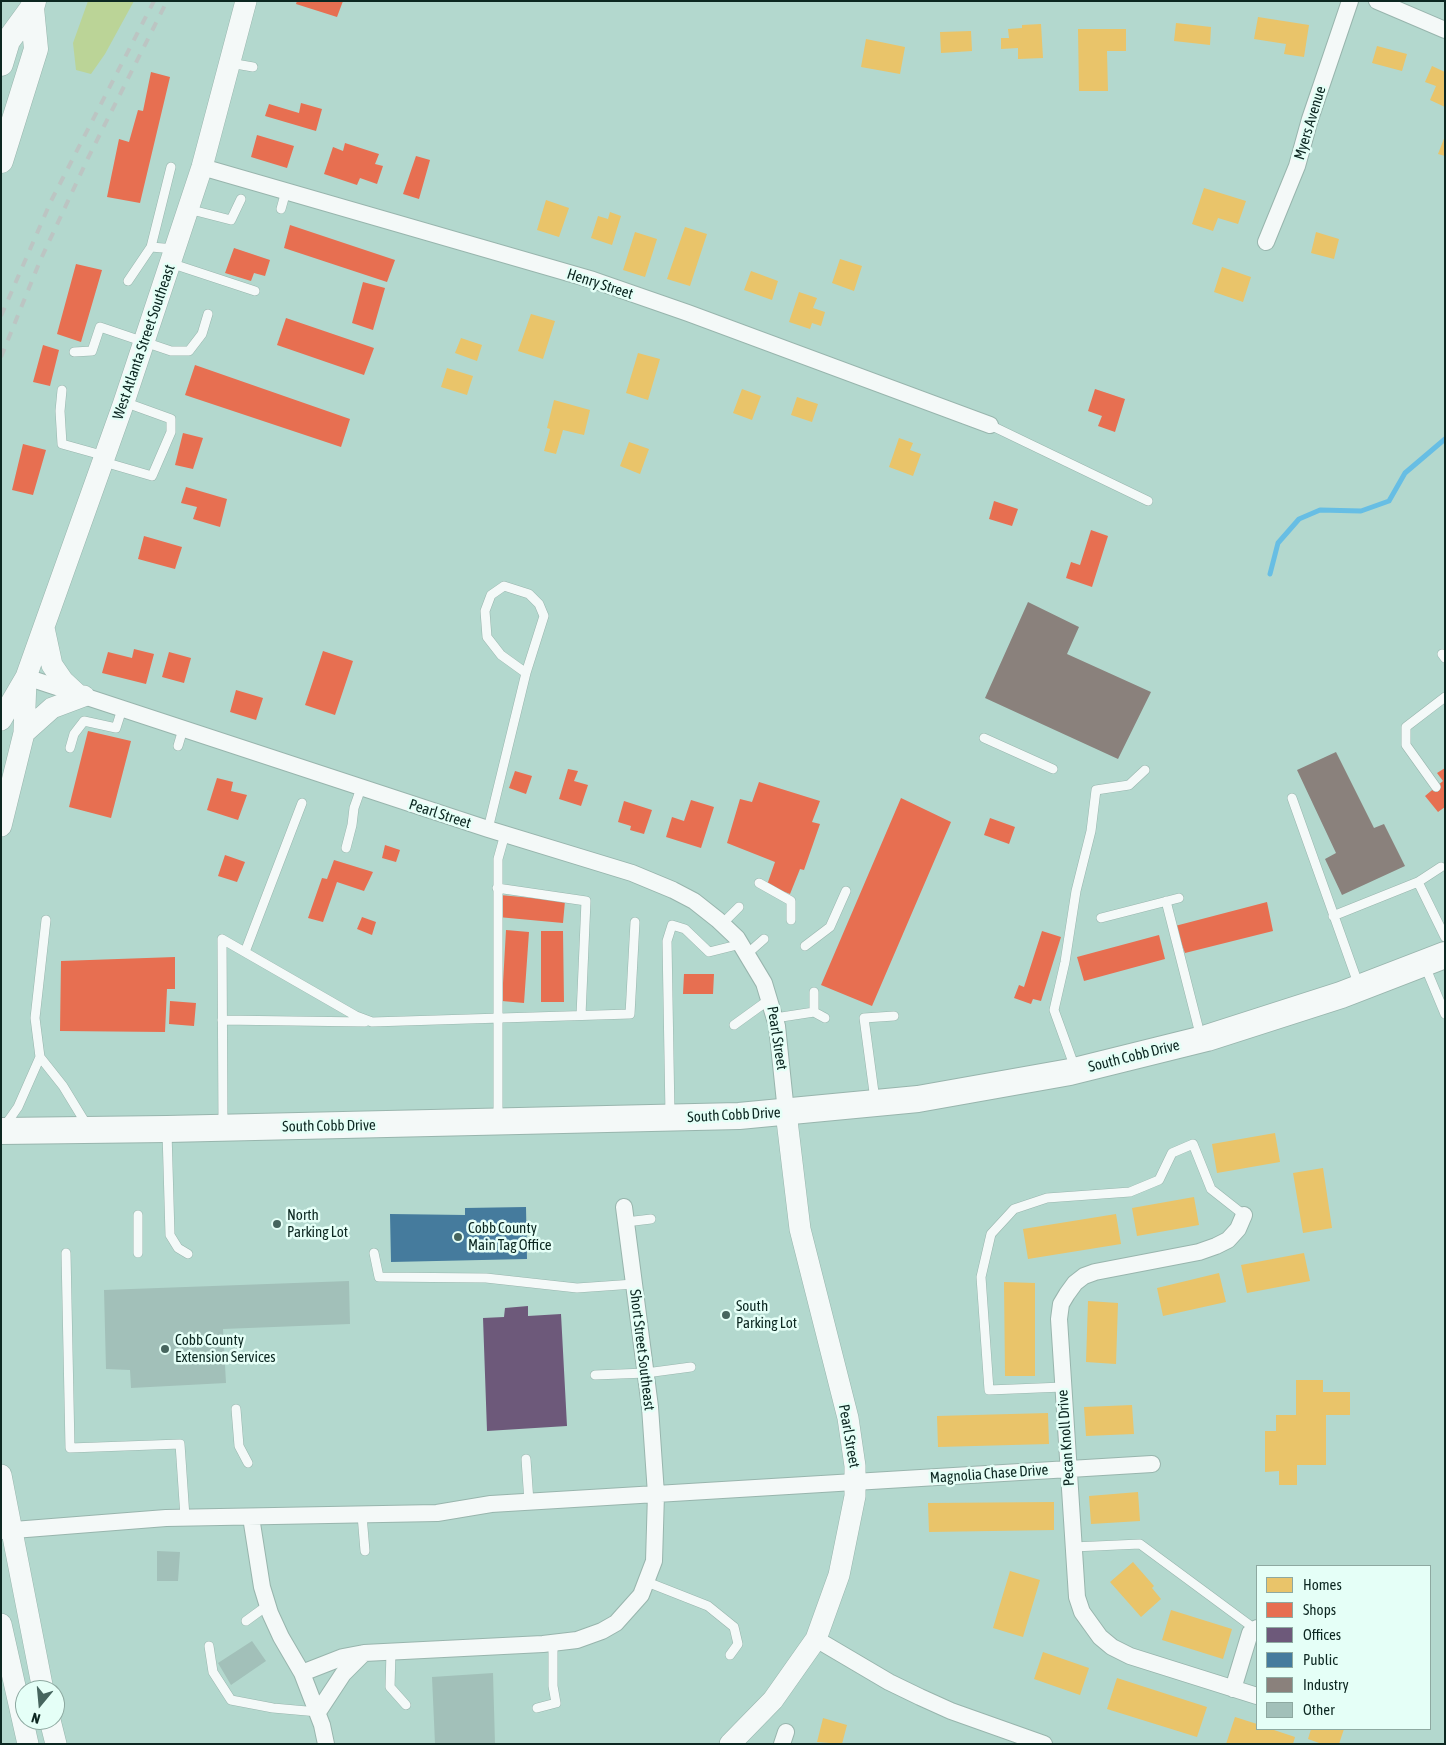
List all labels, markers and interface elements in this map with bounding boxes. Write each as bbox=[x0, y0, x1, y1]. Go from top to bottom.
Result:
street label: Myers Avenue bbox=[1290, 84, 1330, 162]
street label: West Atlanta Street Southeast bbox=[109, 262, 179, 422]
street label: Henry Street bbox=[565, 265, 635, 303]
street label: Pearl Street bbox=[407, 795, 473, 833]
street label: Pearl Street bbox=[763, 1005, 791, 1071]
street label: South Cobb Drive bbox=[1086, 1036, 1182, 1076]
street label: South Cobb Drive bbox=[687, 1104, 781, 1126]
street label: South Cobb Drive bbox=[282, 1116, 376, 1136]
place label: North Parking Lot bbox=[287, 1206, 348, 1241]
marker: North Parking Lot bbox=[271, 1218, 283, 1230]
place label: Cobb County Main Tag Office bbox=[468, 1219, 552, 1254]
marker: Cobb County Main Tag Office bbox=[452, 1231, 464, 1243]
street label: Short Street Southeast bbox=[626, 1288, 658, 1412]
place label: South Parking Lot bbox=[736, 1297, 797, 1332]
marker: South Parking Lot bbox=[720, 1309, 732, 1321]
place label: Cobb County Extension Services bbox=[175, 1331, 276, 1366]
marker: Cobb County Extension Services bbox=[159, 1343, 171, 1355]
street label: Pecan Knoll Drive bbox=[1054, 1389, 1078, 1487]
street label: Pearl Street bbox=[835, 1403, 863, 1469]
street label: Magnolia Chase Drive bbox=[929, 1461, 1049, 1487]
legend bbox=[1256, 1565, 1431, 1730]
text: Homes bbox=[1303, 1576, 1342, 1593]
text: Shops bbox=[1303, 1601, 1336, 1618]
text: Offices bbox=[1303, 1626, 1341, 1643]
text: Public bbox=[1303, 1651, 1338, 1668]
text: Industry bbox=[1303, 1676, 1349, 1693]
north arrow bbox=[15, 1680, 65, 1730]
text: Other bbox=[1303, 1701, 1335, 1718]
text: N bbox=[30, 1710, 42, 1727]

